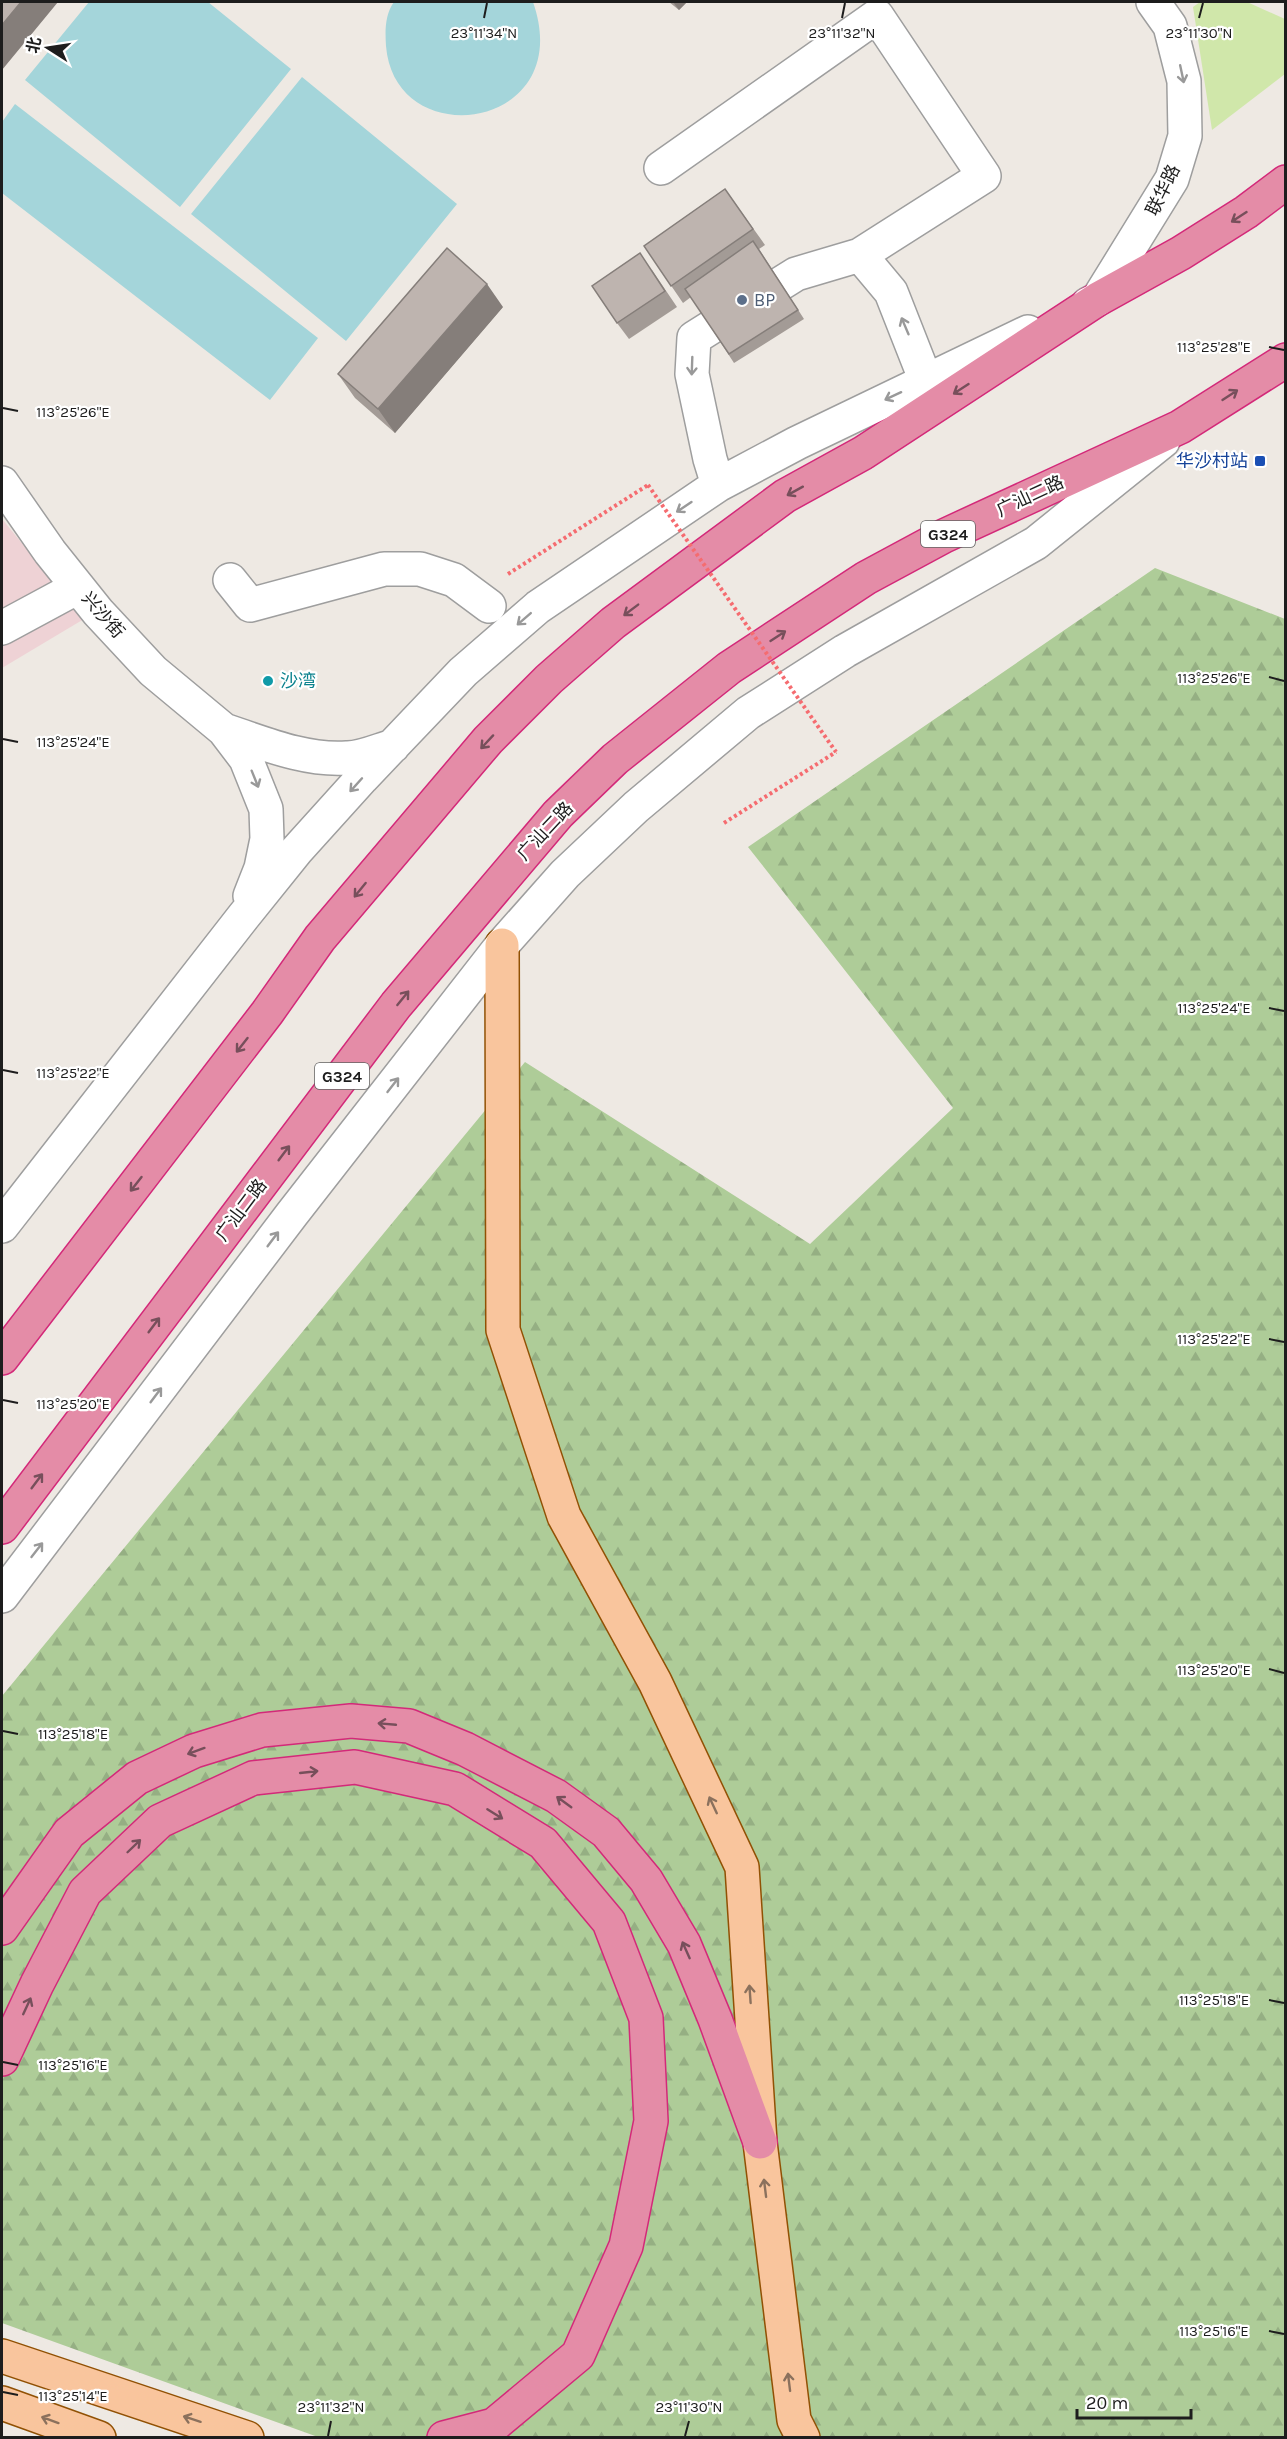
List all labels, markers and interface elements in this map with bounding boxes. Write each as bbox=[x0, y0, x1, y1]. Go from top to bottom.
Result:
north arrow bbox=[18, 18, 78, 78]
text: 23°11'34"N bbox=[451, 24, 517, 42]
text: 23°11'32"N bbox=[809, 24, 875, 42]
text: 23°11'30"N bbox=[1165, 24, 1233, 42]
text: 北 bbox=[23, 35, 45, 55]
one-way arrow bbox=[1176, 65, 1188, 84]
street label: 联华路 bbox=[1141, 161, 1185, 219]
one-way arrow bbox=[1230, 210, 1247, 223]
place label: BP bbox=[754, 289, 775, 311]
marker: BP bbox=[735, 293, 749, 307]
one-way arrow bbox=[899, 317, 910, 336]
text: 113°25'28"E bbox=[1177, 338, 1251, 356]
one-way arrow bbox=[687, 355, 698, 375]
one-way arrow bbox=[954, 383, 970, 395]
one-way arrow bbox=[1221, 389, 1238, 401]
one-way arrow bbox=[885, 391, 903, 402]
text: 113°25'26"E bbox=[36, 403, 110, 421]
place label: 华沙村站 bbox=[1176, 450, 1248, 472]
marker: 华沙村站 bbox=[1253, 454, 1267, 468]
street label: 广汕二路 bbox=[993, 471, 1067, 521]
one-way arrow bbox=[787, 485, 804, 497]
one-way arrow bbox=[677, 501, 693, 513]
road number: G324 bbox=[921, 521, 975, 547]
street label: 兴沙街 bbox=[77, 587, 129, 643]
one-way arrow bbox=[623, 604, 639, 617]
one-way arrow bbox=[516, 612, 532, 625]
one-way arrow bbox=[770, 630, 786, 642]
text: 113°25'26"E bbox=[1177, 669, 1251, 687]
place label: 沙湾 bbox=[280, 670, 316, 692]
marker: 沙湾 bbox=[261, 674, 275, 688]
text: 113°25'24"E bbox=[36, 733, 110, 751]
one-way arrow bbox=[480, 734, 494, 749]
one-way arrow bbox=[250, 769, 261, 788]
one-way arrow bbox=[349, 777, 363, 792]
street label: 广汕二路 bbox=[512, 797, 578, 865]
one-way arrow bbox=[353, 882, 367, 897]
one-way arrow bbox=[396, 990, 409, 1006]
text: 113°25'24"E bbox=[1177, 999, 1251, 1017]
one-way arrow bbox=[236, 1037, 249, 1053]
road number: G324 bbox=[315, 1063, 369, 1089]
text: 113°25'22"E bbox=[36, 1064, 110, 1082]
one-way arrow bbox=[386, 1077, 399, 1093]
one-way arrow bbox=[278, 1145, 291, 1161]
one-way arrow bbox=[129, 1175, 142, 1191]
street label: 广汕二路 bbox=[211, 1175, 271, 1245]
one-way arrow bbox=[267, 1232, 280, 1248]
one-way arrow bbox=[148, 1318, 161, 1334]
text: 113°25'22"E bbox=[1177, 1330, 1251, 1348]
one-way arrow bbox=[149, 1387, 162, 1403]
text: 113°25'20"E bbox=[36, 1395, 110, 1413]
one-way arrow bbox=[30, 1473, 43, 1489]
one-way arrow bbox=[31, 1542, 44, 1558]
text: 113°25'20"E bbox=[1177, 1661, 1251, 1679]
one-way arrow bbox=[378, 1718, 398, 1729]
text: 113°25'18"E bbox=[38, 1725, 108, 1743]
one-way arrow bbox=[187, 1746, 206, 1757]
one-way arrow bbox=[299, 1766, 319, 1777]
one-way arrow bbox=[557, 1796, 573, 1808]
one-way arrow bbox=[707, 1797, 719, 1815]
one-way arrow bbox=[486, 1808, 503, 1820]
one-way arrow bbox=[126, 1839, 141, 1853]
one-way arrow bbox=[680, 1942, 691, 1960]
one-way arrow bbox=[745, 1984, 756, 2004]
text: 113°25'18"E bbox=[1179, 1991, 1249, 2009]
one-way arrow bbox=[21, 1997, 33, 2015]
text: 113°25'16"E bbox=[38, 2056, 108, 2074]
one-way arrow bbox=[760, 2179, 771, 2198]
text: 113°25'16"E bbox=[1179, 2322, 1249, 2340]
one-way arrow bbox=[783, 2372, 794, 2392]
scale bar bbox=[1077, 2382, 1191, 2420]
text: 113°25'14"E bbox=[38, 2387, 108, 2405]
text: 20 m bbox=[1086, 2392, 1128, 2414]
text: 23°11'32"N bbox=[298, 2398, 364, 2416]
text: 23°11'30"N bbox=[655, 2398, 723, 2416]
one-way arrow bbox=[183, 2413, 202, 2424]
one-way arrow bbox=[41, 2414, 60, 2425]

